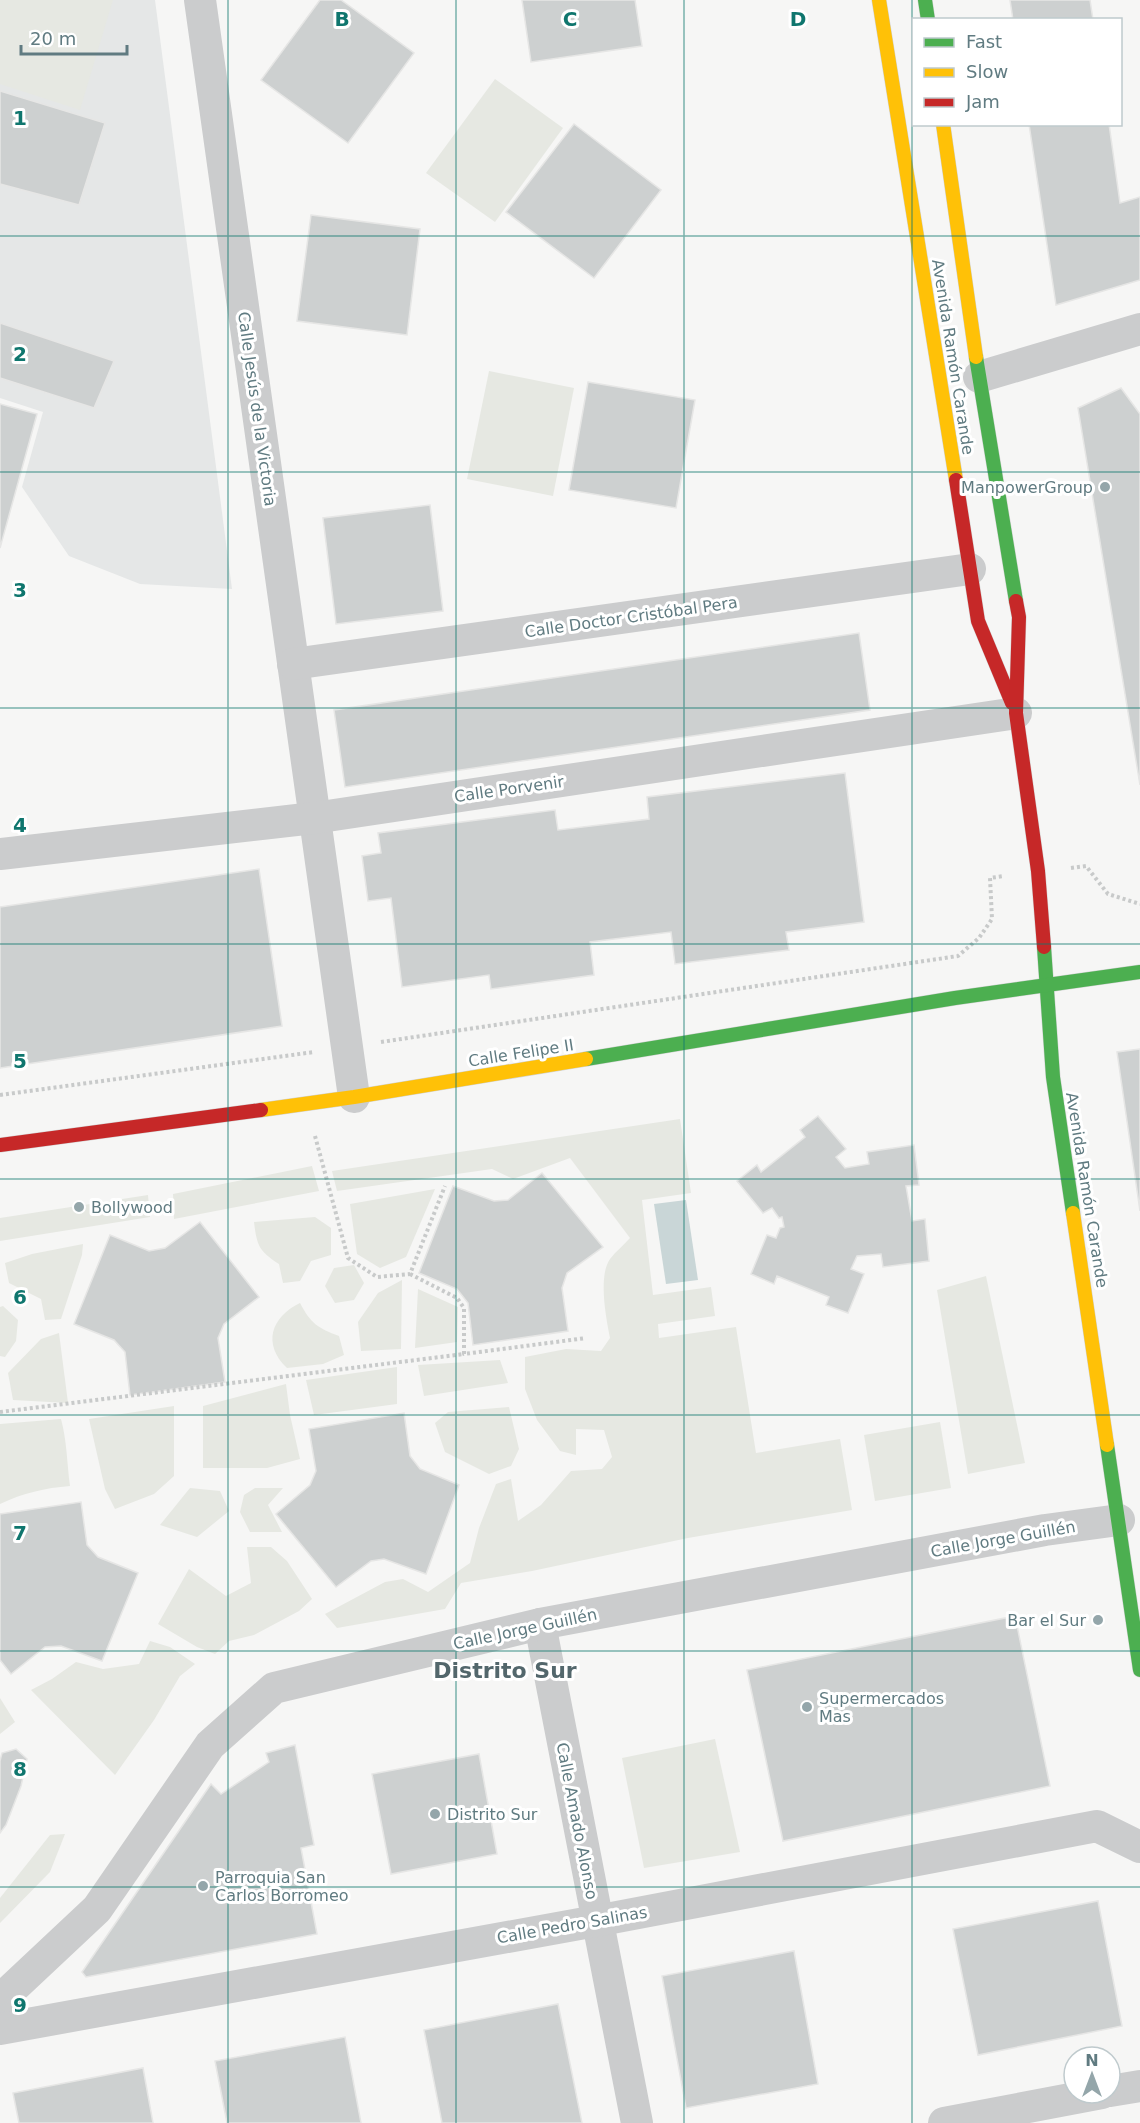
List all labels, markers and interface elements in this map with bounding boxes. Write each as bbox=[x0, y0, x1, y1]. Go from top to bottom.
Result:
text: B bbox=[334, 7, 350, 31]
text: C bbox=[563, 7, 577, 31]
text: D bbox=[790, 7, 806, 31]
scale bar bbox=[21, 18, 128, 56]
legend bbox=[912, 18, 1122, 126]
text: 20 m bbox=[30, 28, 76, 49]
text: Fast bbox=[966, 31, 1002, 52]
text: Slow bbox=[966, 61, 1008, 82]
text: Jam bbox=[965, 91, 1000, 112]
text: 1 bbox=[13, 106, 27, 130]
street label: Avenida Ramón Carande bbox=[928, 258, 978, 456]
street label: Calle Jesús de la Victoria bbox=[234, 310, 280, 508]
text: 2 bbox=[13, 342, 27, 366]
place label: ManpowerGroup bbox=[961, 478, 1093, 497]
marker: ManpowerGroup bbox=[1098, 480, 1112, 494]
text: 3 bbox=[13, 578, 27, 602]
street label: Calle Doctor Cristóbal Pera bbox=[523, 593, 739, 641]
street label: Calle Porvenir bbox=[453, 772, 566, 806]
text: 4 bbox=[13, 813, 27, 837]
street label: Calle Felipe II bbox=[467, 1035, 575, 1071]
text: 5 bbox=[13, 1049, 27, 1073]
street label: Avenida Ramón Carande bbox=[1062, 1091, 1112, 1289]
place label: Bollywood bbox=[91, 1198, 173, 1217]
marker: Bollywood bbox=[72, 1200, 86, 1214]
text: 6 bbox=[13, 1285, 27, 1309]
street label: Calle Jorge Guillén bbox=[929, 1517, 1077, 1561]
text: 7 bbox=[13, 1521, 27, 1545]
street label: Calle Jorge Guillén bbox=[451, 1604, 599, 1654]
place label: Bar el Sur bbox=[1007, 1611, 1086, 1630]
marker: Bar el Sur bbox=[1091, 1613, 1105, 1627]
district label: Distrito Sur bbox=[433, 1658, 577, 1683]
place label: Supermercados Mas bbox=[819, 1689, 944, 1726]
marker: Supermercados Mas bbox=[800, 1700, 814, 1714]
street label: Calle Amado Alonso bbox=[552, 1741, 602, 1901]
text: 8 bbox=[13, 1757, 27, 1781]
place label: Distrito Sur bbox=[447, 1805, 538, 1824]
marker: Distrito Sur bbox=[428, 1807, 442, 1821]
place label: Parroquia San Carlos Borromeo bbox=[215, 1868, 349, 1905]
marker: Parroquia San Carlos Borromeo bbox=[196, 1879, 210, 1893]
street label: Calle Pedro Salinas bbox=[495, 1902, 649, 1948]
text: 9 bbox=[13, 1993, 27, 2017]
north arrow bbox=[1062, 2045, 1122, 2105]
text: N bbox=[1085, 2051, 1099, 2070]

